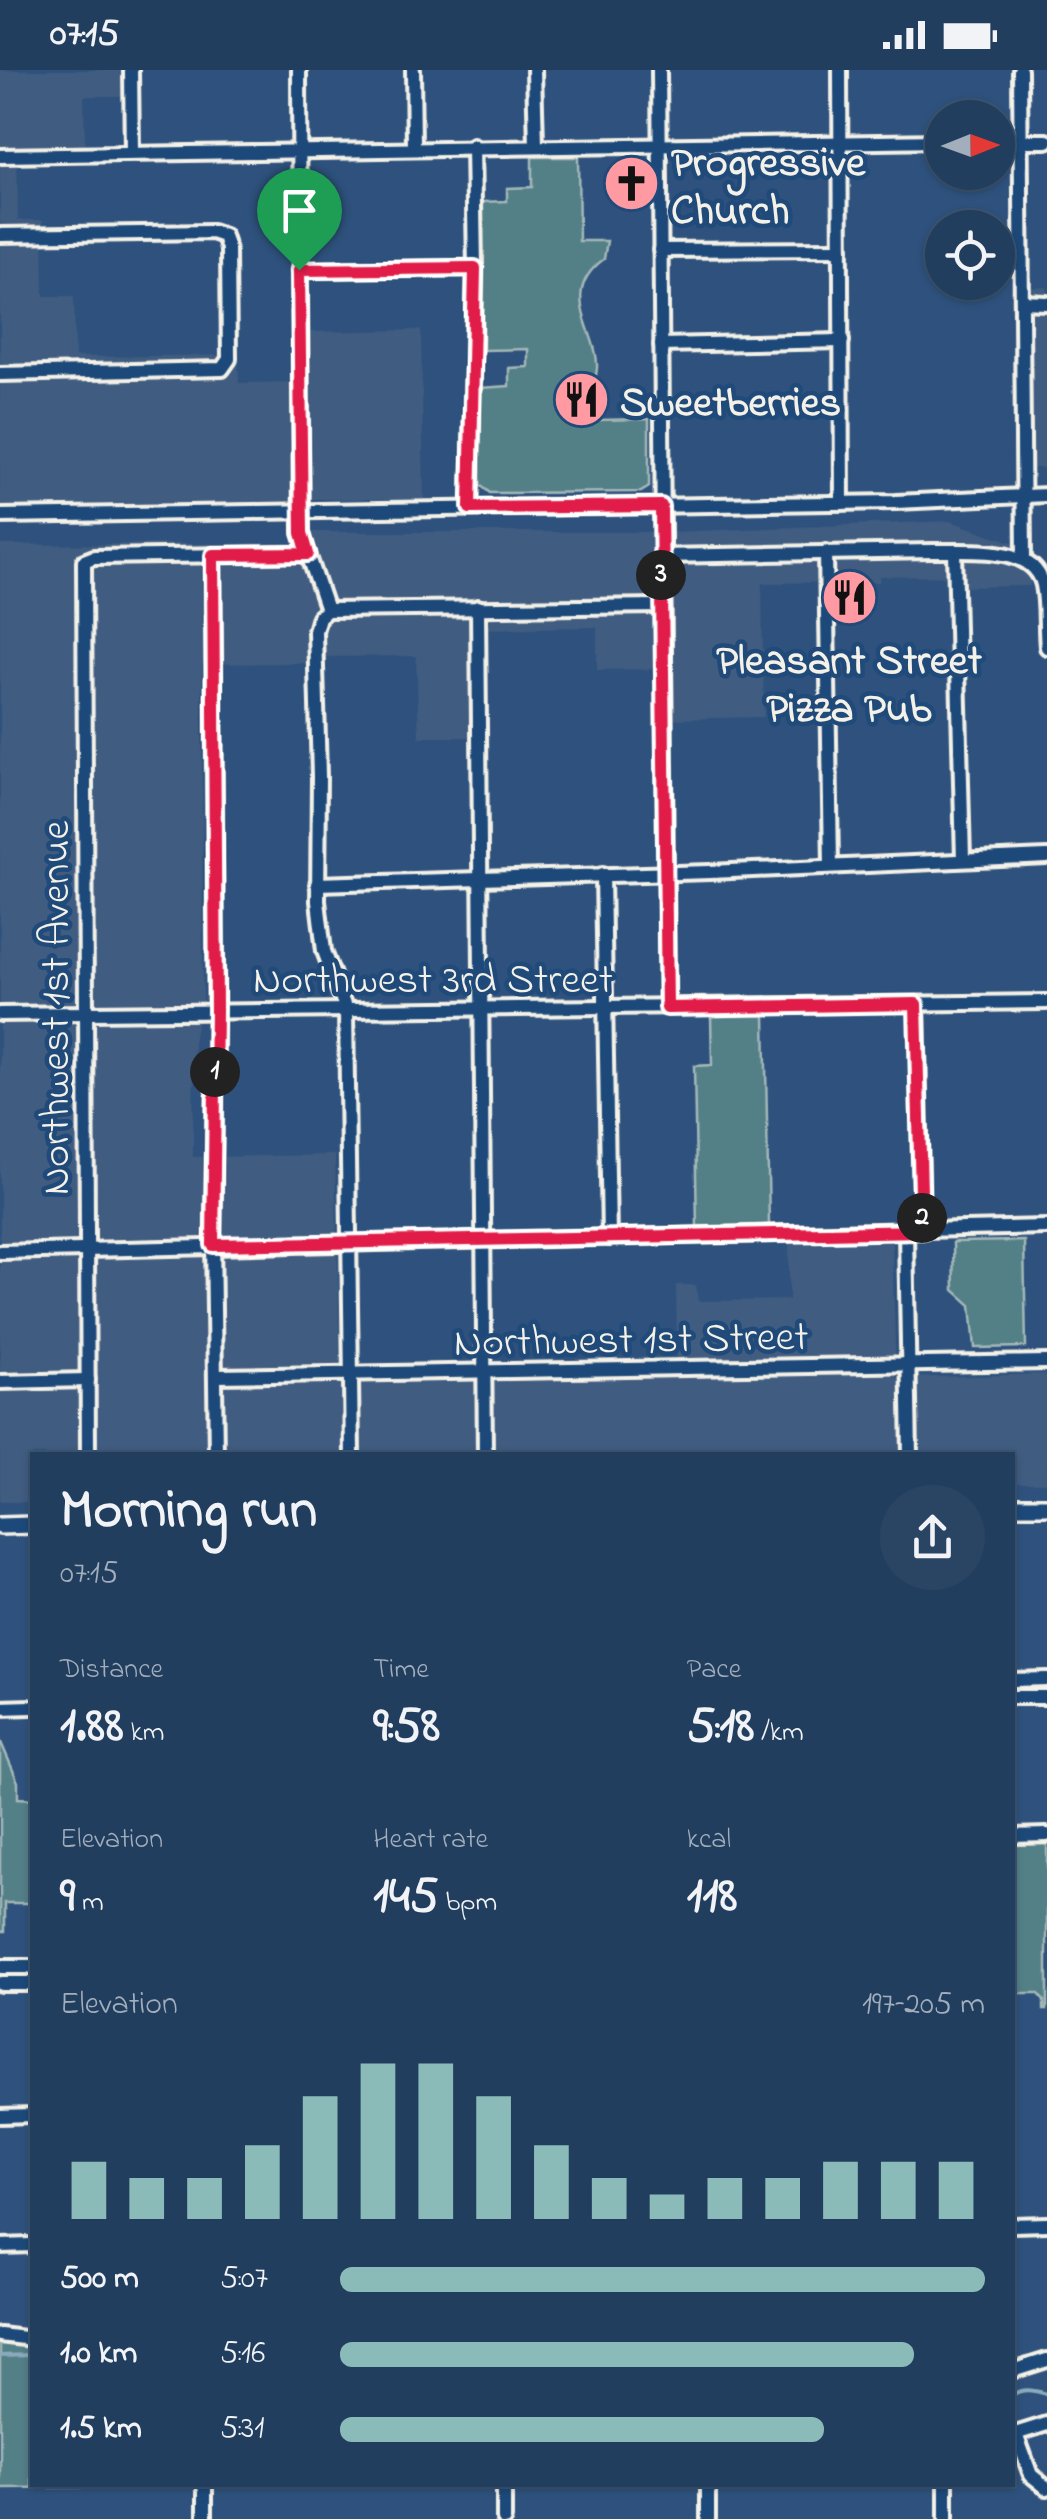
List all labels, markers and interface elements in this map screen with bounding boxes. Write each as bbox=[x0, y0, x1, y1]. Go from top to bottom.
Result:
text: 07:15 bbox=[50, 7, 119, 63]
north arrow bbox=[925, 100, 1015, 190]
map controls bbox=[925, 100, 1015, 300]
place label: Progressive Church bbox=[671, 134, 866, 243]
church icon: Progressive Church bbox=[602, 154, 662, 214]
pin bbox=[257, 168, 342, 271]
icon: arrive bbox=[272, 183, 327, 238]
button: locate bbox=[925, 210, 1015, 300]
restaurant icon: Sweetberries bbox=[551, 370, 611, 430]
place label: Sweetberries bbox=[620, 374, 841, 435]
pin: 3 bbox=[636, 550, 686, 600]
text: 3 bbox=[655, 554, 667, 595]
restaurant icon: Pleasant Street Pizza Pub bbox=[819, 568, 879, 628]
place label: Pleasant Street Pizza Pub bbox=[716, 632, 983, 741]
street label: Northwest 1st Avenue bbox=[27, 821, 88, 1195]
street label: Northwest 3rd Street bbox=[253, 951, 613, 1012]
pin: 1 bbox=[190, 1047, 240, 1097]
text: 1 bbox=[211, 1051, 219, 1092]
pin: 2 bbox=[897, 1193, 947, 1243]
text: 2 bbox=[915, 1197, 929, 1238]
street label: Northwest 1st Street bbox=[453, 1308, 809, 1375]
text: Morning run bbox=[60, 1473, 317, 1553]
button: share bbox=[880, 1485, 985, 1590]
text: 07:15 bbox=[60, 1551, 118, 1598]
text: Distance bbox=[60, 1650, 163, 1691]
text: Time bbox=[373, 1650, 429, 1691]
text: Pace bbox=[687, 1650, 741, 1691]
text: 1.88 bbox=[60, 1691, 124, 1764]
text: 9:58 bbox=[373, 1691, 440, 1764]
text: 5:18 bbox=[687, 1691, 754, 1764]
text: km bbox=[124, 1713, 165, 1754]
text: /km bbox=[754, 1713, 804, 1754]
text: Elevation bbox=[60, 1820, 163, 1861]
text: Heart rate bbox=[373, 1820, 488, 1861]
text: kcal bbox=[687, 1820, 731, 1861]
text: 9 bbox=[60, 1861, 75, 1934]
text: 145 bbox=[373, 1861, 438, 1934]
text: 118 bbox=[687, 1861, 737, 1934]
text: m bbox=[75, 1883, 104, 1924]
text: bpm bbox=[438, 1883, 497, 1924]
text: Elevation bbox=[60, 1982, 178, 2029]
text: 197–205 m bbox=[862, 1982, 985, 2029]
text: 500 m bbox=[60, 2256, 139, 2303]
text: 5:07 bbox=[220, 2256, 268, 2303]
text: 1.0 km bbox=[60, 2331, 137, 2378]
text: 5:16 bbox=[220, 2331, 265, 2378]
text: 1.5 km bbox=[60, 2406, 142, 2453]
text: 5:31 bbox=[220, 2406, 264, 2453]

